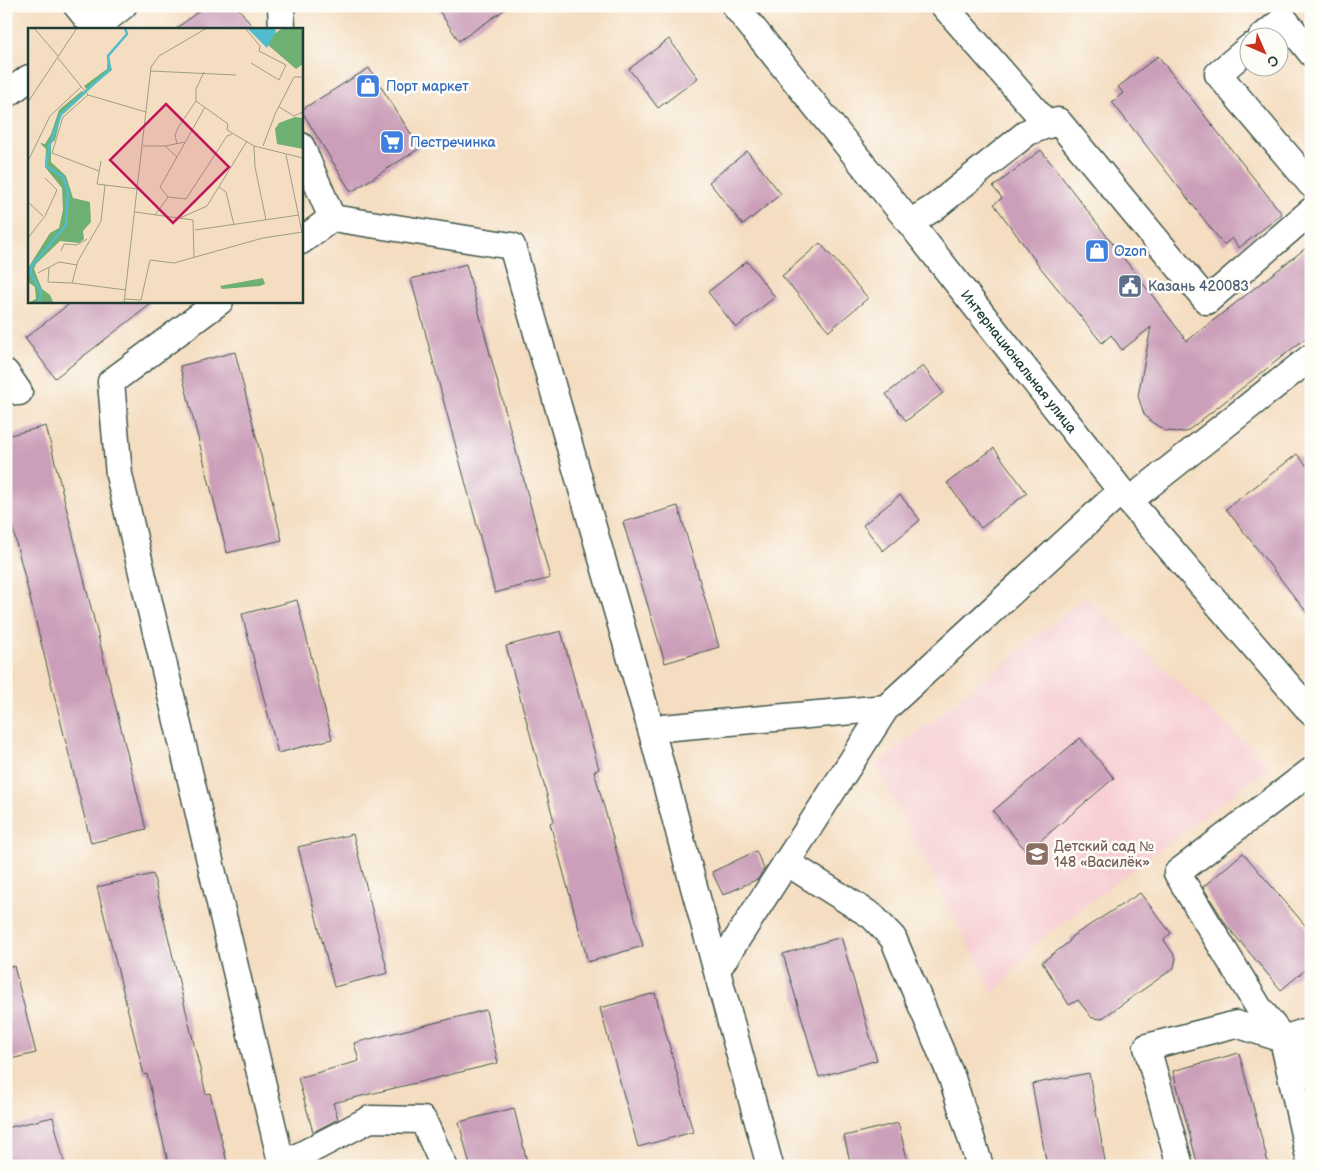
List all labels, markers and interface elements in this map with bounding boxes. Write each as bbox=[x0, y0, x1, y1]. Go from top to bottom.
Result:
inset map bbox=[28, 28, 302, 302]
north arrow bbox=[1240, 28, 1290, 78]
text: С bbox=[1263, 51, 1282, 70]
shop icon: Порт маркет bbox=[355, 73, 381, 99]
place label: Порт маркет bbox=[386, 78, 469, 95]
supermarket icon: Пестречинка bbox=[379, 129, 405, 155]
place label: Пестречинка bbox=[410, 134, 497, 151]
shop icon: Ozon bbox=[1084, 238, 1110, 264]
place label: Ozon bbox=[1114, 243, 1147, 260]
public building icon: Казань 420083 bbox=[1117, 273, 1143, 299]
place label: Казань 420083 bbox=[1148, 278, 1249, 295]
street label: Интернациональная улица bbox=[957, 286, 1081, 437]
place label: Детский сад № 148 «Василёк» bbox=[1054, 838, 1154, 871]
school or university icon: Детский сад № 148 «Василёк» bbox=[1024, 841, 1050, 867]

